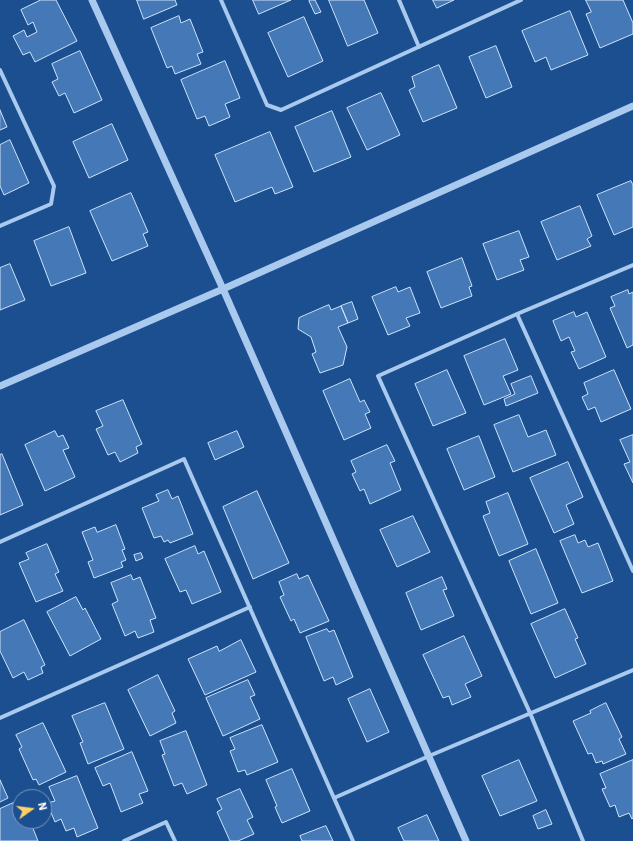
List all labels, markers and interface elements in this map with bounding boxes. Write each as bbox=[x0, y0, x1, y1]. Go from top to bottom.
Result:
north arrow bbox=[12, 789, 52, 829]
text: N bbox=[35, 801, 50, 812]

